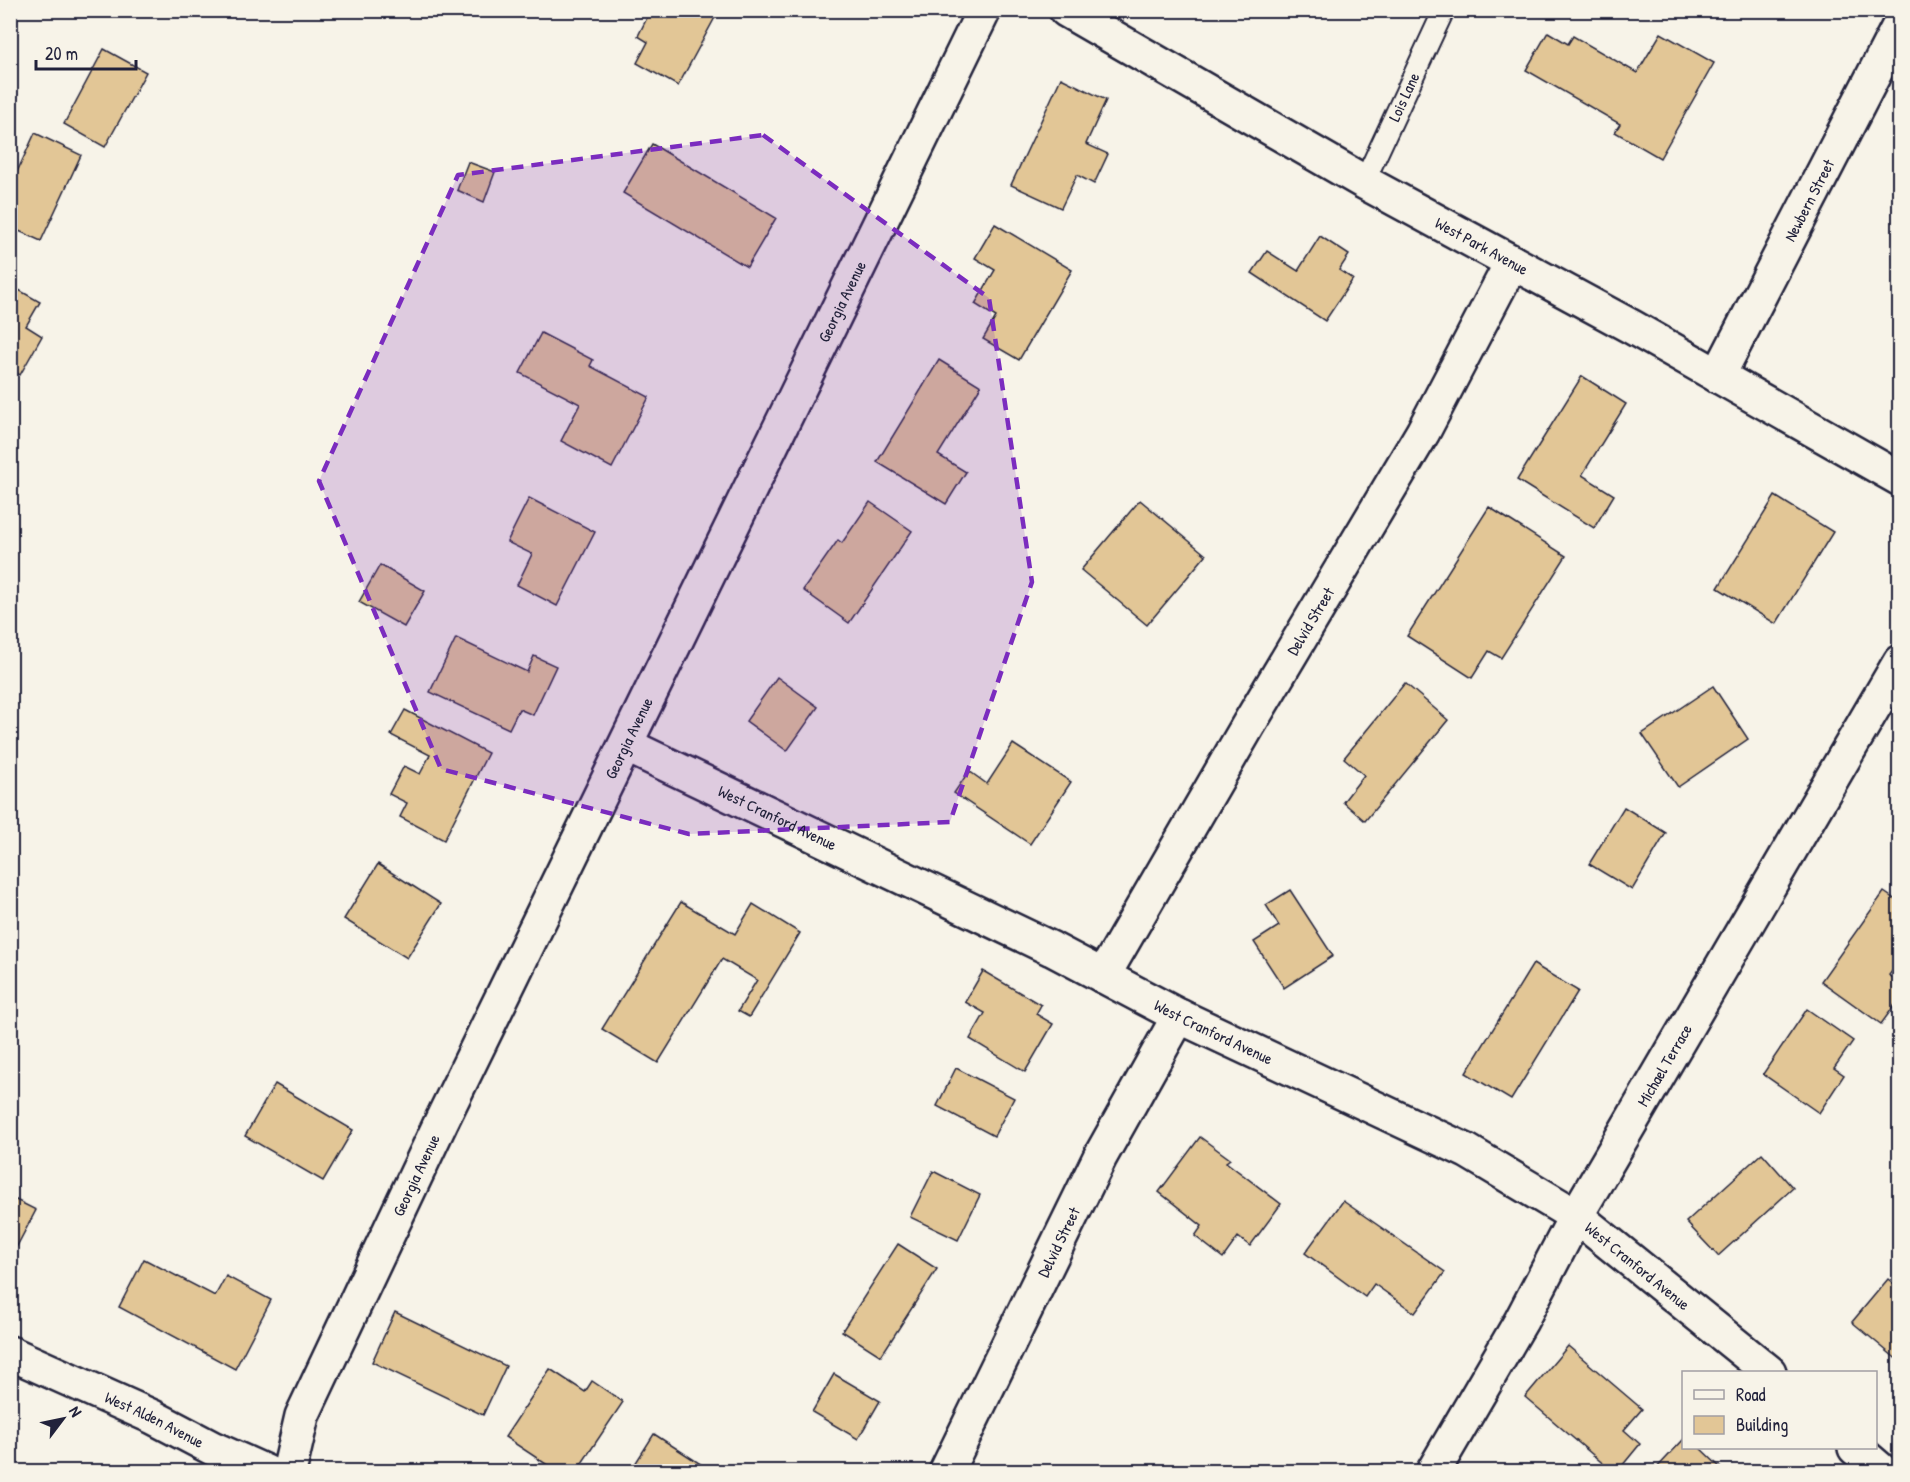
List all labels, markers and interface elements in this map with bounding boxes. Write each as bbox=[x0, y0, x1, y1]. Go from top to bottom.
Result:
scale bar bbox=[36, 33, 136, 71]
text: 20 m bbox=[45, 41, 78, 66]
street label: Lois Lane bbox=[1383, 68, 1425, 125]
street label: Newbern Street bbox=[1779, 155, 1840, 245]
street label: West Park Avenue bbox=[1431, 212, 1533, 280]
street label: Georgia Avenue bbox=[813, 256, 871, 346]
street label: Delvid Street bbox=[1282, 583, 1339, 659]
street label: Georgia Avenue bbox=[599, 693, 658, 782]
street label: West Cranford Avenue bbox=[715, 780, 841, 856]
street label: West Cranford Avenue bbox=[1151, 994, 1277, 1070]
street label: Michael Terrace bbox=[1632, 1019, 1697, 1110]
street label: Georgia Avenue bbox=[387, 1130, 445, 1220]
street label: Delvid Street bbox=[1032, 1203, 1085, 1281]
street label: West Cranford Avenue bbox=[1580, 1217, 1695, 1315]
legend bbox=[1682, 1371, 1877, 1449]
text: Road bbox=[1736, 1382, 1766, 1407]
street label: West Alden Avenue bbox=[101, 1386, 208, 1453]
north arrow bbox=[33, 1389, 93, 1449]
text: N bbox=[64, 1402, 88, 1421]
text: Building bbox=[1736, 1412, 1788, 1437]

